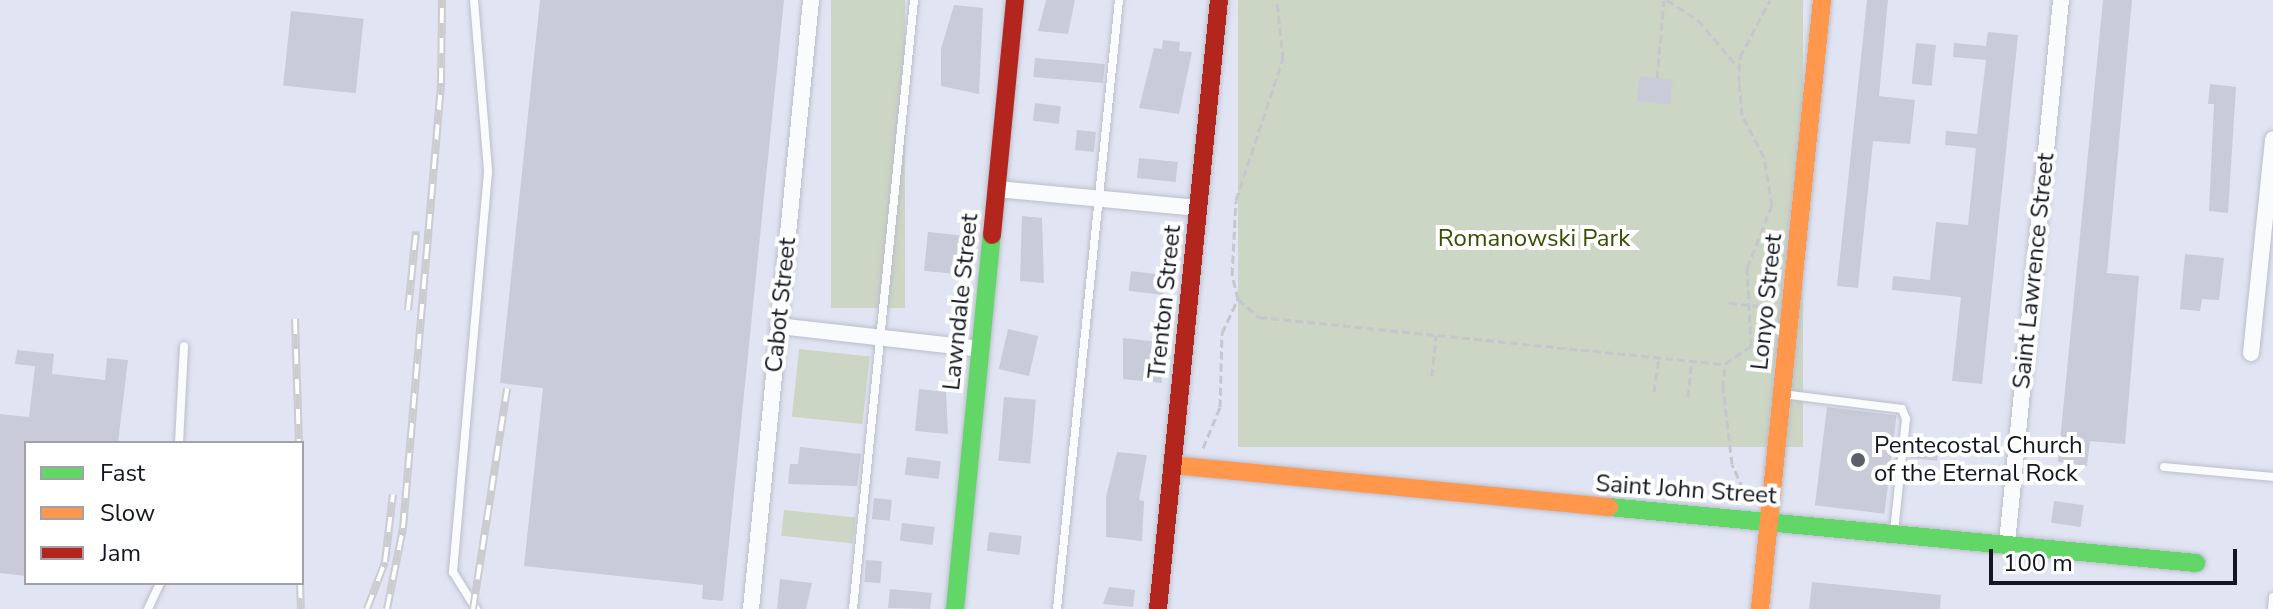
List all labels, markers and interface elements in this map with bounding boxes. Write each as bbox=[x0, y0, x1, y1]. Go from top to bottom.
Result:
street label: Saint Lawrence Street bbox=[2007, 152, 2061, 390]
street label: Lawndale Street bbox=[937, 212, 985, 392]
street label: Trenton Street bbox=[1143, 224, 1187, 380]
park label: Romanowski Park bbox=[1438, 225, 1630, 253]
street label: Lonyo Street bbox=[1746, 232, 1788, 372]
street label: Cabot Street bbox=[760, 236, 802, 374]
place label: Pentecostal Church of the Eternal Rock bbox=[1874, 432, 2083, 488]
legend bbox=[24, 441, 304, 585]
marker: Pentecostal Church of the Eternal Rock bbox=[1849, 451, 1867, 469]
text: Fast bbox=[100, 457, 145, 489]
street label: Saint John Street bbox=[1595, 469, 1777, 511]
text: Slow bbox=[100, 497, 155, 529]
scale bar bbox=[1993, 533, 2241, 583]
text: Jam bbox=[100, 537, 141, 569]
text: 100 m bbox=[2003, 547, 2073, 579]

